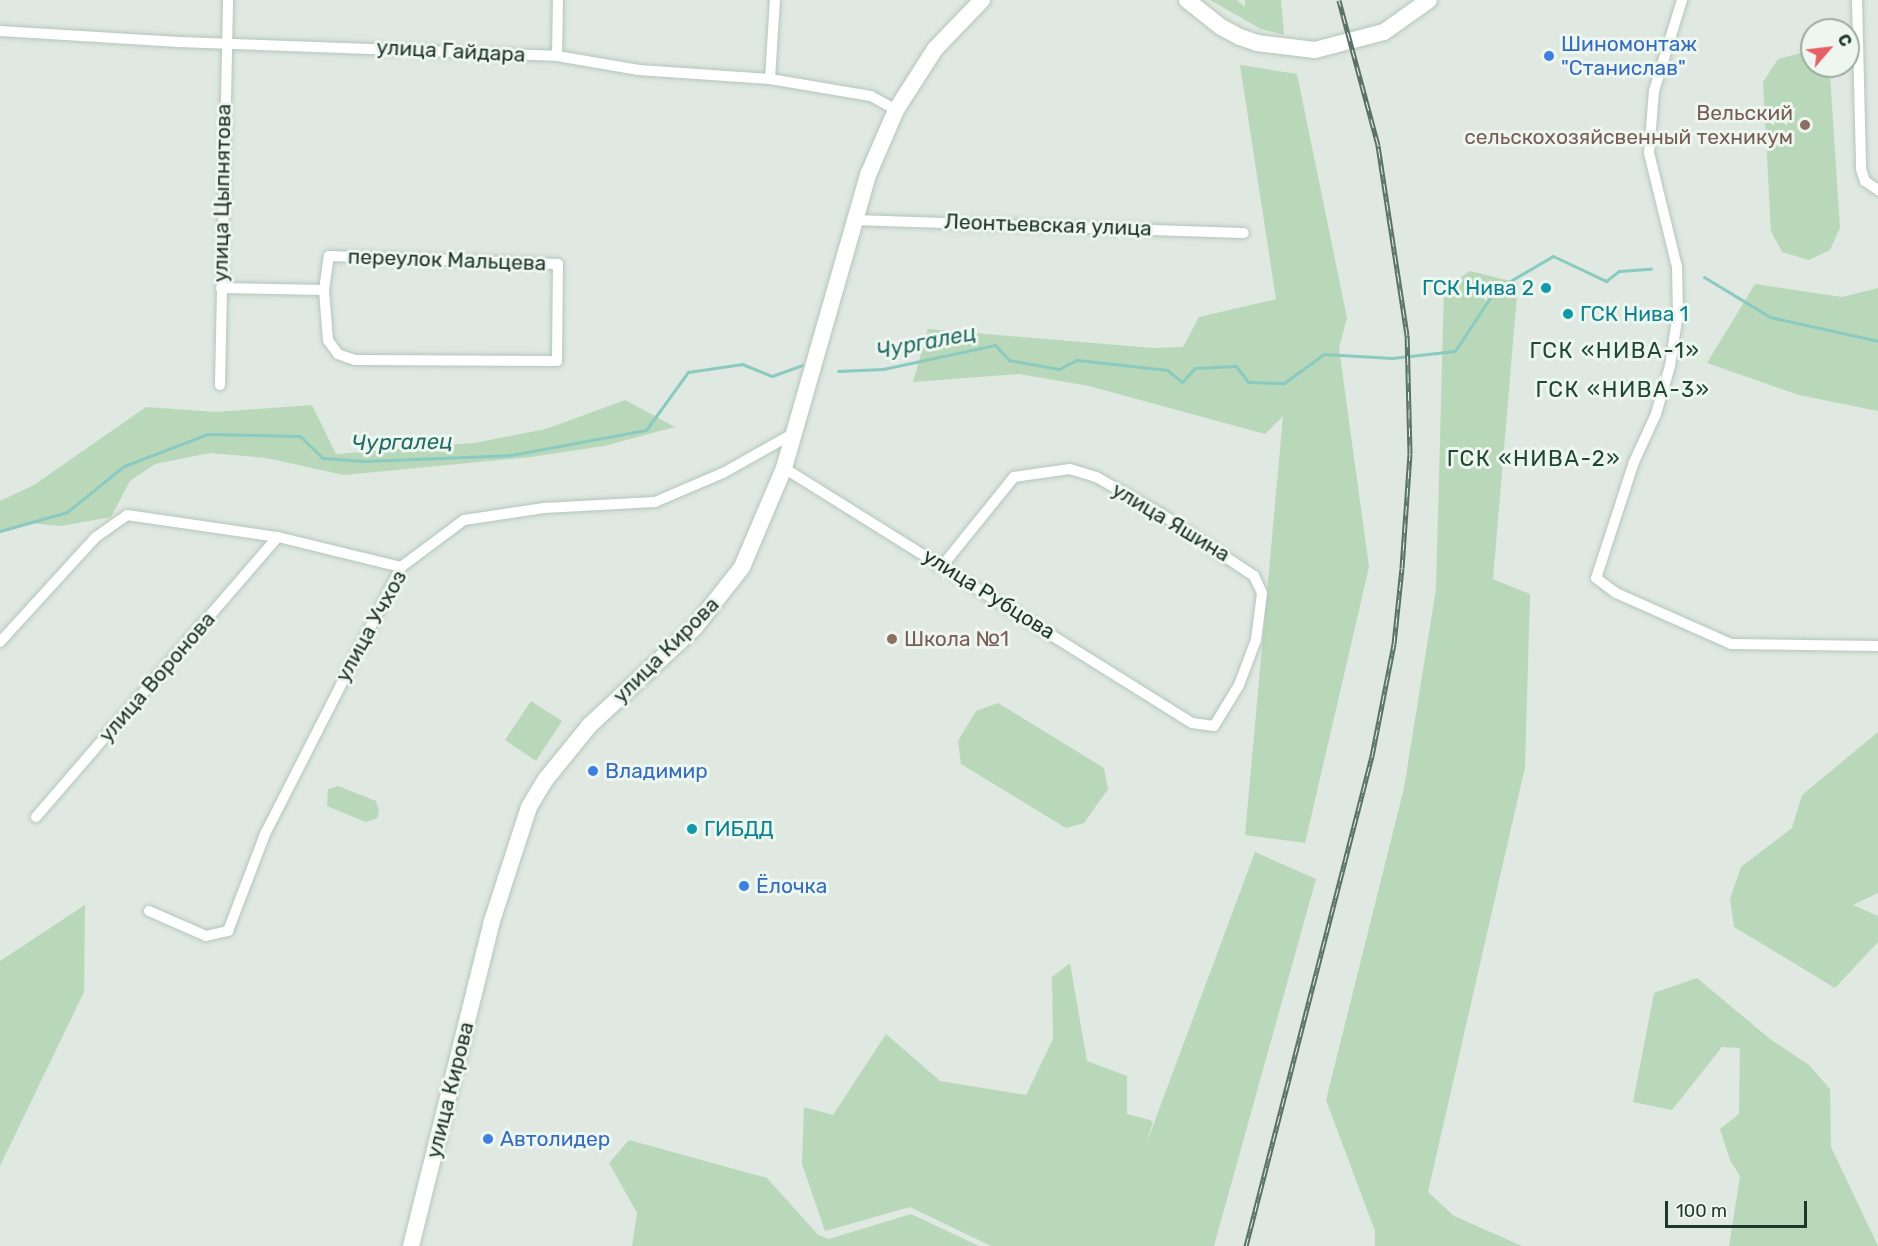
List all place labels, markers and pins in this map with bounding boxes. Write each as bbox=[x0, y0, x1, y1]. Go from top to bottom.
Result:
place label: Шиномонтаж "Станислав" bbox=[1561, 31, 1697, 81]
marker: Шиномонтаж "Станислав" bbox=[1542, 49, 1556, 63]
place label: Вельский сельскохозяйсвенный техникум bbox=[1464, 100, 1793, 150]
marker: Вельский сельскохозяйсвенный техникум bbox=[1798, 118, 1812, 132]
place label: ГСК Нива 2 bbox=[1422, 275, 1534, 301]
marker: ГСК Нива 2 bbox=[1539, 281, 1553, 295]
place label: ГСК Нива 1 bbox=[1580, 301, 1689, 327]
marker: ГСК Нива 1 bbox=[1561, 307, 1575, 321]
place label: Школа №1 bbox=[904, 626, 1009, 652]
marker: Школа №1 bbox=[885, 632, 899, 646]
place label: Владимир bbox=[605, 758, 708, 784]
marker: Владимир bbox=[586, 764, 600, 778]
place label: ГИБДД bbox=[704, 816, 774, 842]
marker: ГИБДД bbox=[685, 822, 699, 836]
place label: Ёлочка bbox=[756, 873, 827, 899]
marker: Ёлочка bbox=[737, 879, 751, 893]
place label: Автолидер bbox=[500, 1126, 610, 1152]
marker: Автолидер bbox=[481, 1132, 495, 1146]

